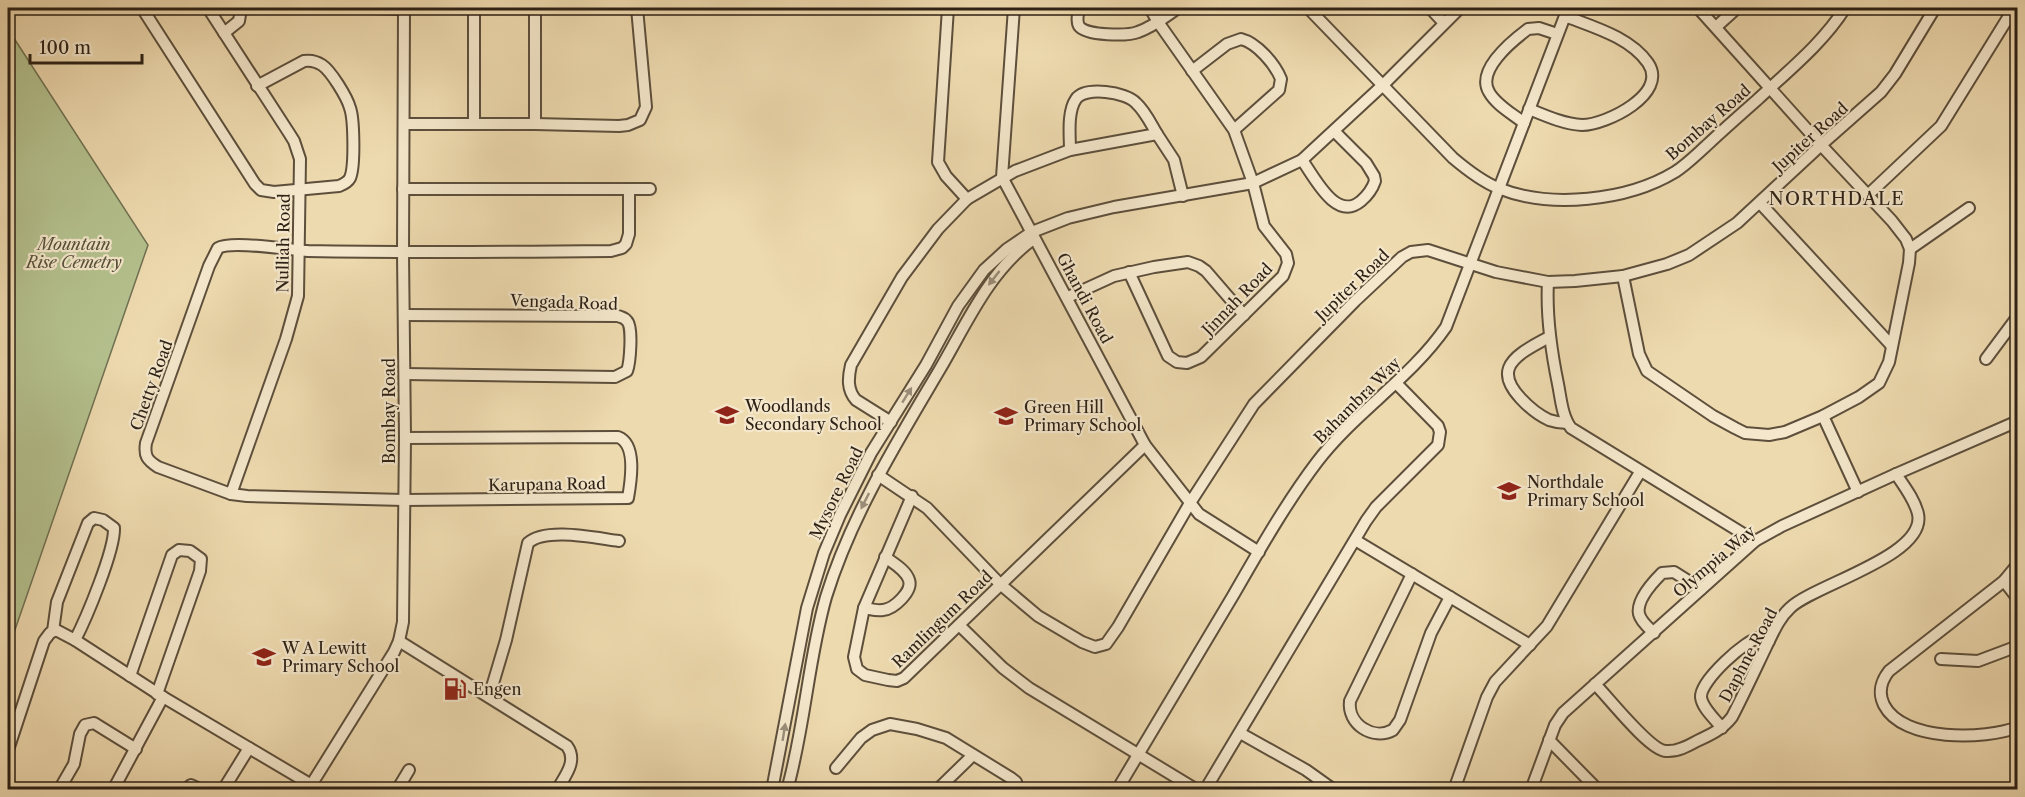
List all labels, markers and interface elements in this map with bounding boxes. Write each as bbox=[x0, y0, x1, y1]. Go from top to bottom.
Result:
scale bar bbox=[30, 27, 142, 65]
text: 100 m bbox=[39, 37, 91, 59]
street label: Bombay Road bbox=[1662, 80, 1755, 164]
street label: Jupiter Road bbox=[1766, 98, 1852, 178]
district label: NORTHDALE bbox=[1769, 188, 1905, 210]
street label: Nulliah Road bbox=[272, 193, 294, 293]
park label: Mountain Rise Cemetry bbox=[24, 234, 122, 272]
street label: Jupiter Road bbox=[1309, 245, 1393, 327]
street label: Ghandi Road bbox=[1053, 249, 1117, 347]
street label: Jinnah Road bbox=[1195, 258, 1277, 342]
one-way arrow bbox=[987, 270, 1000, 286]
street label: Vengada Road bbox=[509, 290, 618, 314]
street label: Chetty Road bbox=[125, 337, 177, 433]
street label: Bahambra Way bbox=[1310, 352, 1405, 447]
street label: Bombay Road bbox=[379, 358, 399, 464]
one-way arrow bbox=[902, 387, 913, 403]
place label: Woodlands Secondary School bbox=[744, 396, 882, 434]
place label: Green Hill Primary School bbox=[1024, 397, 1142, 435]
school or university icon: Woodlands Secondary School bbox=[714, 402, 740, 428]
school or university icon: Green Hill Primary School bbox=[993, 403, 1019, 429]
street label: Mysore Road bbox=[805, 443, 867, 543]
place label: Northdale Primary School bbox=[1527, 472, 1645, 510]
street label: Karupana Road bbox=[488, 473, 606, 495]
school or university icon: Northdale Primary School bbox=[1496, 478, 1522, 504]
one-way arrow bbox=[861, 493, 870, 510]
street label: Olympia Way bbox=[1669, 520, 1760, 601]
street label: Ramlingum Road bbox=[888, 566, 996, 672]
street label: Daphne Road bbox=[1715, 604, 1781, 706]
place label: W A Lewitt Primary School bbox=[281, 638, 400, 676]
school or university icon: W A Lewitt Primary School bbox=[251, 644, 277, 670]
fuel station icon: Engen bbox=[442, 676, 468, 702]
place label: Engen bbox=[473, 679, 521, 699]
one-way arrow bbox=[780, 723, 789, 742]

